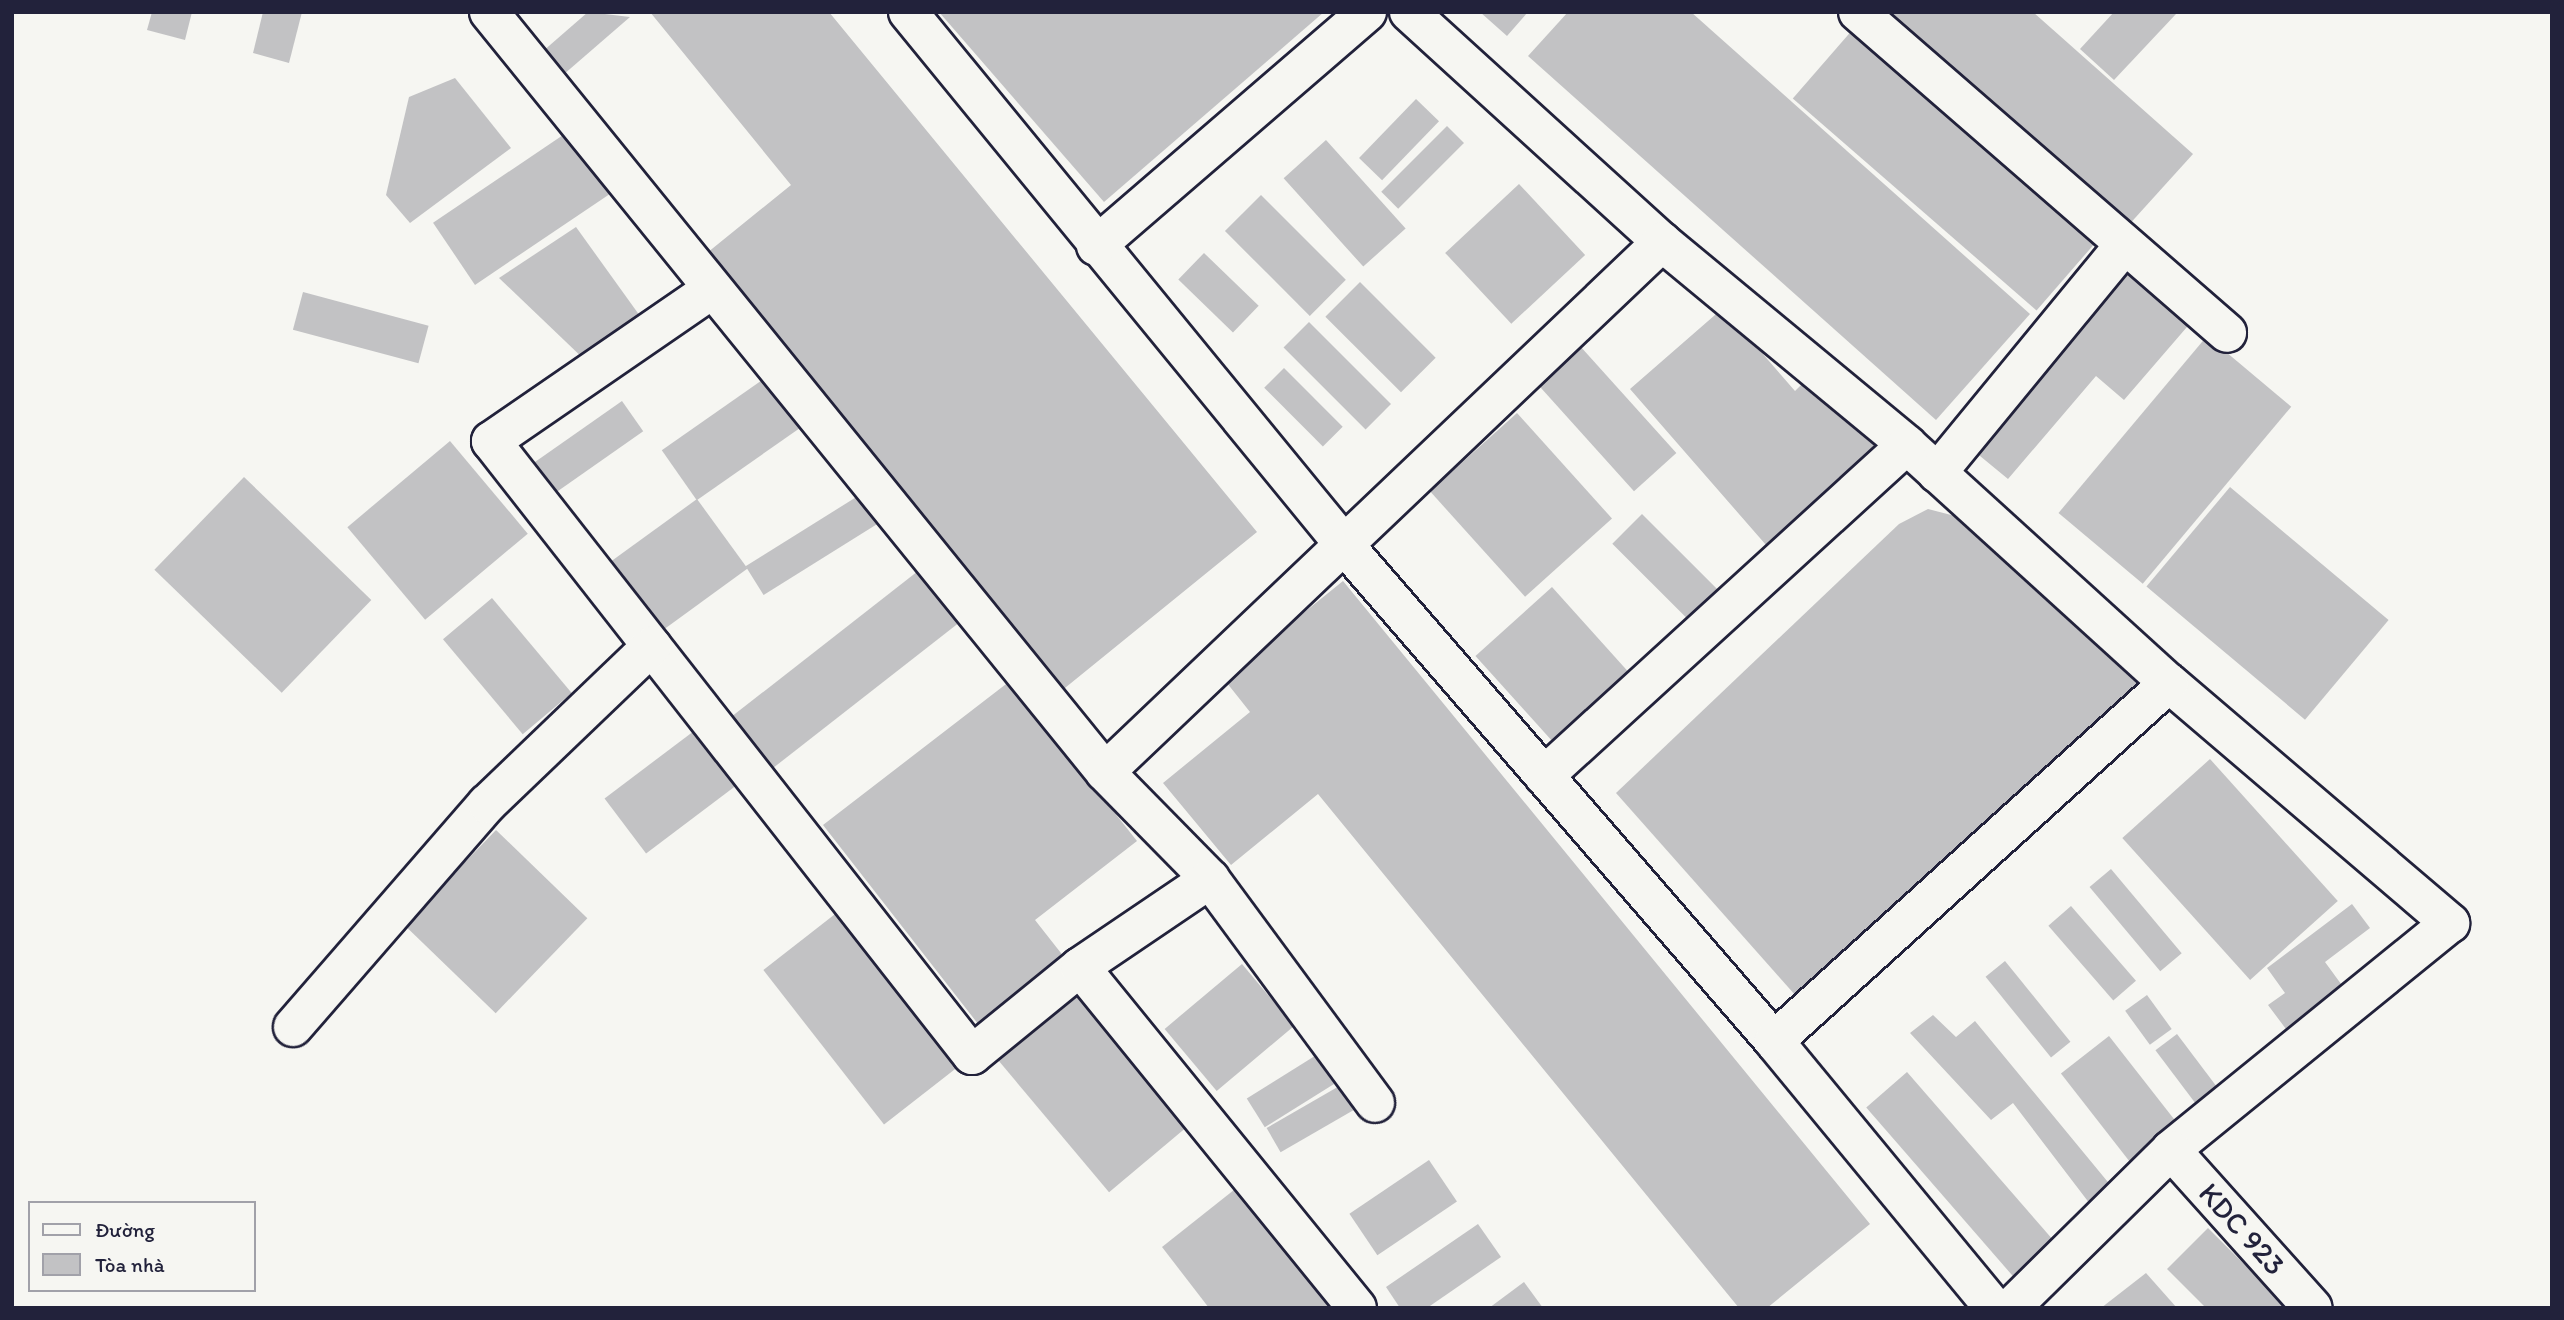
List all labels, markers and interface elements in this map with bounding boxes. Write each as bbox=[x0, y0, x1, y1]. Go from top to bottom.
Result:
street label: KDC 923 bbox=[2191, 1175, 2293, 1283]
legend bbox=[28, 1201, 256, 1292]
text: Đường bbox=[95, 1217, 155, 1242]
text: Tòa nhà bbox=[95, 1252, 165, 1277]

